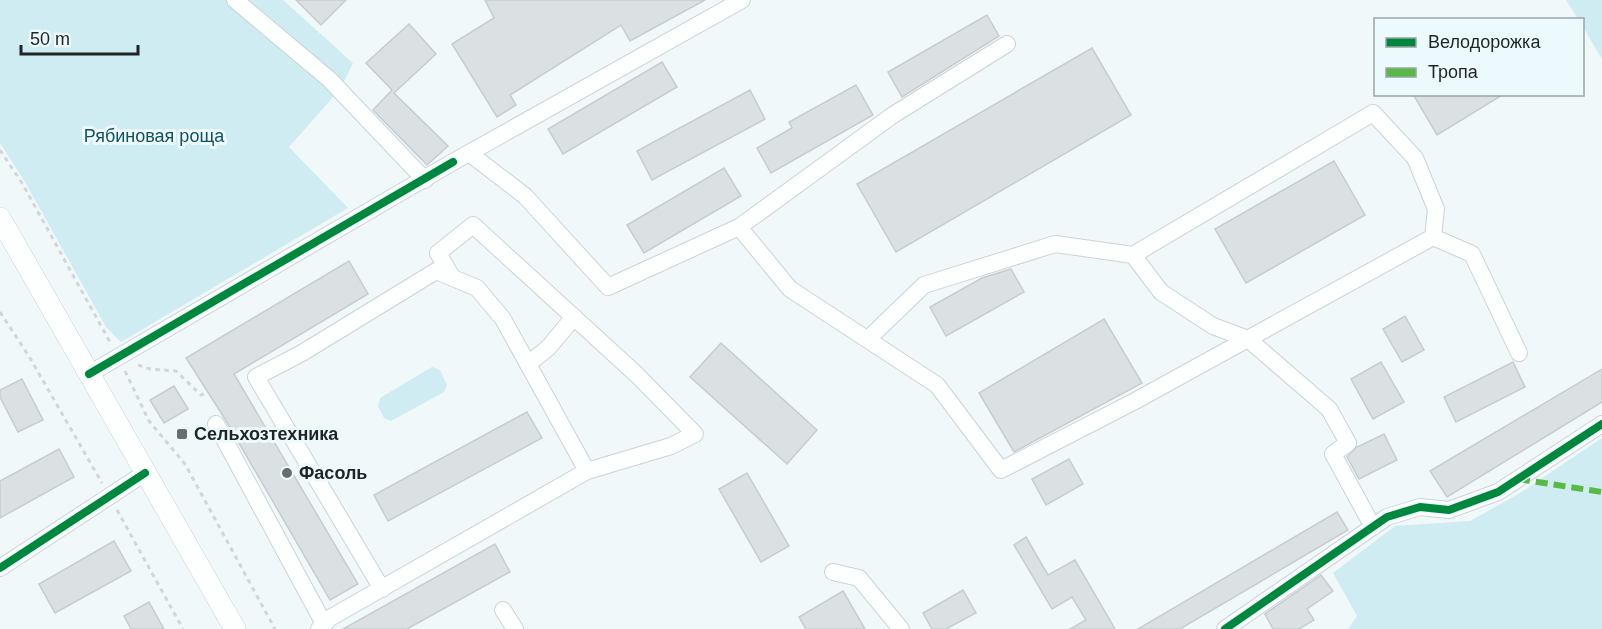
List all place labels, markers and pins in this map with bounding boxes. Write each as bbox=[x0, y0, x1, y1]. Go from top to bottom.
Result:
place label: Сельхозтехника bbox=[194, 424, 339, 444]
marker: Сельхозтехника bbox=[175, 427, 189, 441]
place label: Фасоль bbox=[299, 463, 367, 483]
marker: Фасоль bbox=[280, 466, 294, 480]

